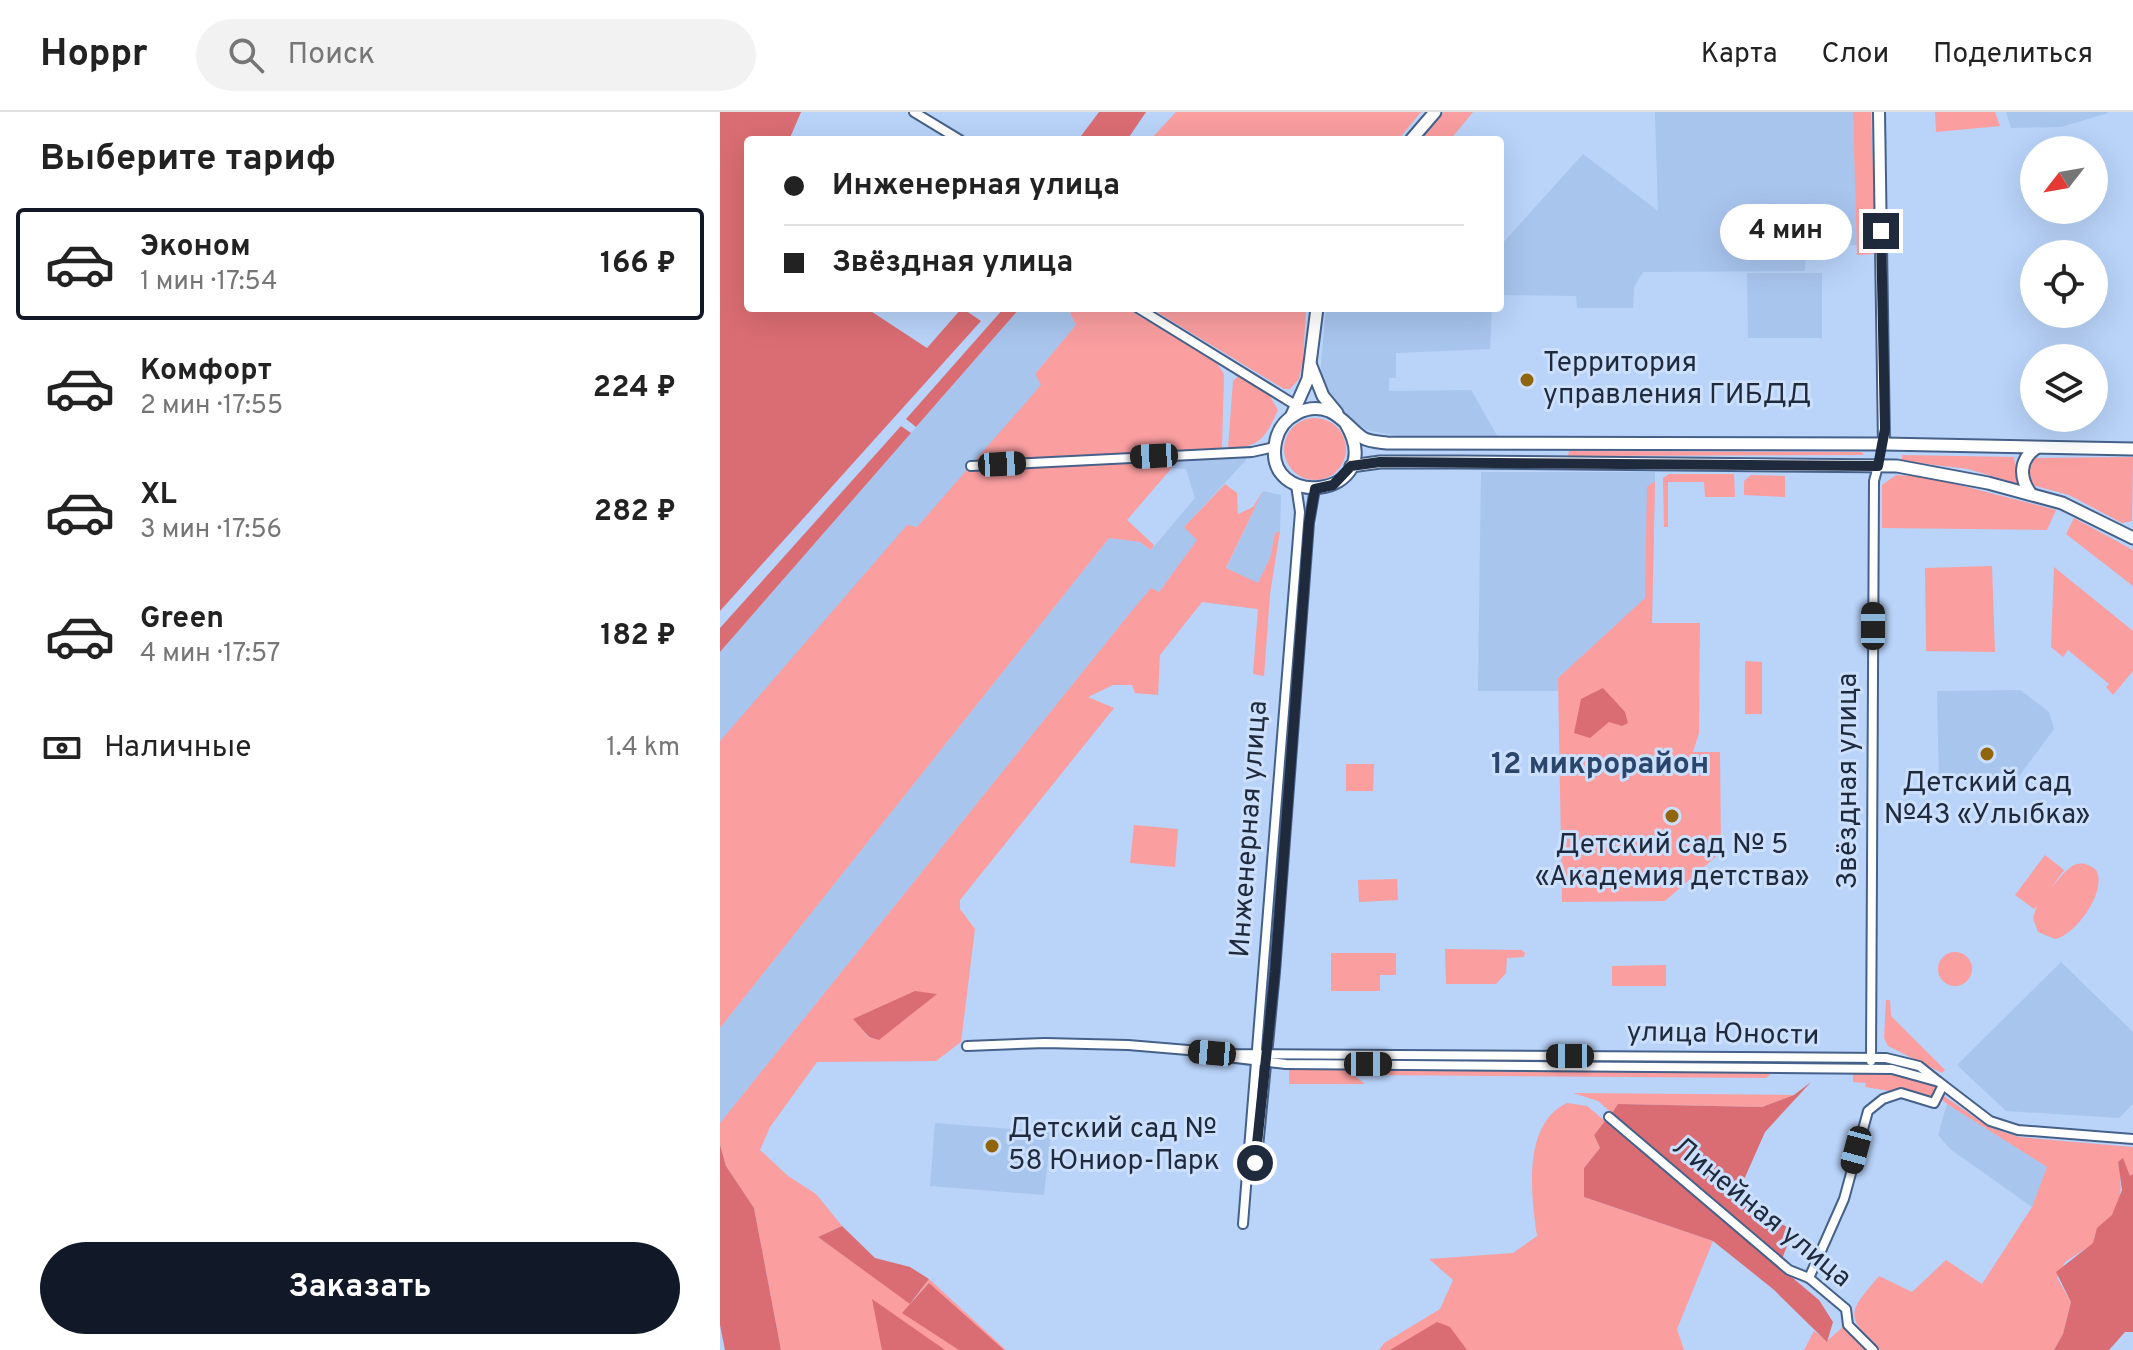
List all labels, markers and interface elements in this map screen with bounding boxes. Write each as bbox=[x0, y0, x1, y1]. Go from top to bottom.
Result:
search box bbox=[196, 19, 756, 91]
text: Hoppr bbox=[40, 31, 148, 80]
icon: search bbox=[224, 33, 268, 77]
text: Поиск bbox=[288, 37, 375, 74]
text: Карта bbox=[1701, 37, 1777, 73]
text: Слои bbox=[1821, 37, 1889, 73]
text: Поделиться bbox=[1933, 37, 2093, 73]
north arrow bbox=[2020, 136, 2108, 224]
map controls bbox=[2020, 136, 2108, 432]
text: Выберите тариф bbox=[40, 137, 336, 183]
text: Инженерная улица bbox=[832, 168, 1120, 205]
callout: 4 мин bbox=[1721, 203, 1853, 259]
route end bbox=[1863, 213, 1899, 249]
text: 4 мин bbox=[1749, 215, 1823, 248]
icon: car bbox=[44, 228, 116, 300]
text: Эконом bbox=[140, 229, 251, 266]
button: locate bbox=[2020, 240, 2108, 328]
text: Звёздная улица bbox=[832, 245, 1073, 282]
text: 166 ₽ bbox=[600, 246, 676, 283]
text: 1 мин · 17:54 bbox=[140, 266, 277, 299]
button: layers bbox=[2020, 344, 2108, 432]
place label: Территория управления ГИБДД bbox=[1543, 346, 1811, 414]
icon: car bbox=[44, 352, 116, 424]
text: Комфорт bbox=[140, 353, 272, 390]
text: 224 ₽ bbox=[593, 370, 676, 407]
marker: Территория управления ГИБДД bbox=[1518, 371, 1536, 389]
text: 2 мин · 17:55 bbox=[140, 390, 283, 423]
car bbox=[1129, 443, 1179, 469]
car bbox=[977, 451, 1027, 477]
icon: car bbox=[44, 476, 116, 548]
text: XL bbox=[140, 477, 177, 514]
text: 282 ₽ bbox=[594, 494, 676, 531]
text: 3 мин · 17:56 bbox=[140, 514, 282, 547]
icon: car bbox=[44, 600, 116, 672]
text: Green bbox=[140, 601, 224, 638]
car bbox=[1861, 602, 1885, 650]
text: 182 ₽ bbox=[600, 618, 676, 655]
text: 4 мин · 17:57 bbox=[140, 638, 280, 671]
street label: Звёздная улица bbox=[1831, 673, 1867, 889]
street label: Инженерная улица bbox=[1223, 699, 1277, 959]
icon: cash bbox=[40, 726, 84, 770]
text: Наличные bbox=[104, 730, 251, 767]
text: 1.4 km bbox=[606, 732, 680, 765]
marker: Детский сад №43 «Улыбка» bbox=[1978, 745, 1996, 763]
district label: 12 микрорайон bbox=[1491, 747, 1709, 784]
place label: Детский сад №43 «Улыбка» bbox=[1884, 766, 2090, 834]
marker: Детский сад № 5 «Академия детства» bbox=[1663, 807, 1681, 825]
place label: Детский сад № 5 «Академия детства» bbox=[1535, 828, 1809, 896]
street label: улица Юности bbox=[1626, 1015, 1820, 1055]
car bbox=[1187, 1039, 1237, 1067]
car bbox=[1546, 1044, 1594, 1068]
car bbox=[1344, 1052, 1392, 1076]
place label: Детский сад № 58 Юниор-Парк bbox=[1008, 1112, 1220, 1180]
car bbox=[1838, 1124, 1874, 1176]
street label: Линейная улица bbox=[1664, 1129, 1858, 1297]
marker: Детский сад № 58 Юниор-Парк bbox=[983, 1137, 1001, 1155]
route start bbox=[1237, 1145, 1273, 1181]
button: Заказать bbox=[40, 1242, 680, 1334]

